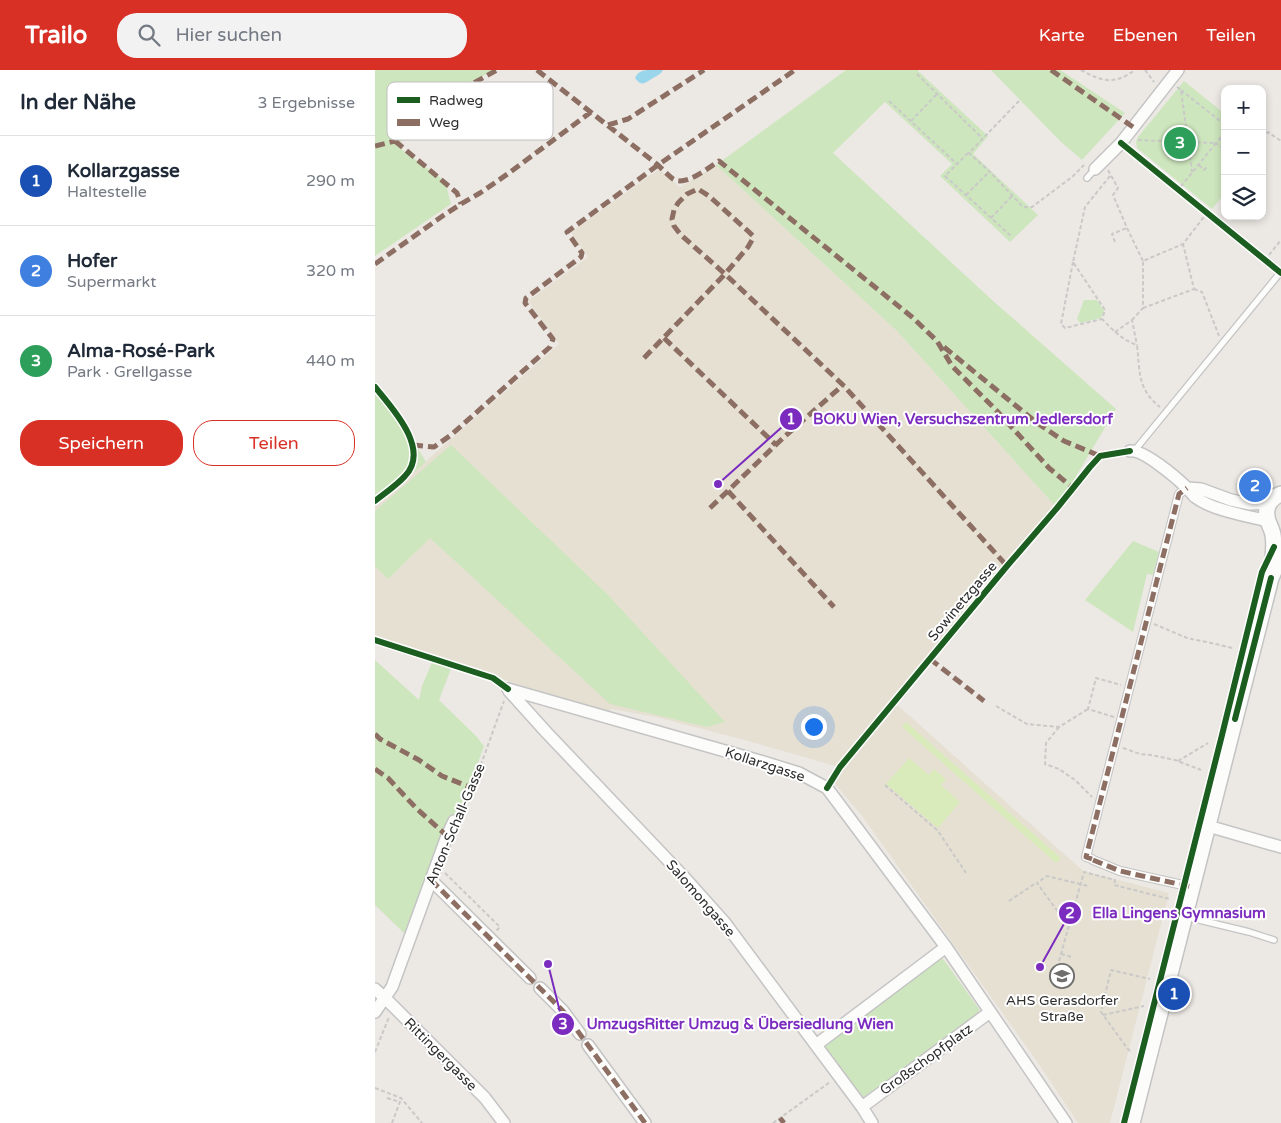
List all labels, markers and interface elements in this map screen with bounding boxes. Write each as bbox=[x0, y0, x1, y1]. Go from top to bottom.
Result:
search box bbox=[117, 13, 467, 58]
text: Trailo bbox=[25, 21, 87, 50]
icon: search bbox=[135, 21, 163, 49]
text: Hier suchen bbox=[175, 24, 282, 46]
text: Karte bbox=[1039, 24, 1085, 46]
text: Ebenen bbox=[1113, 24, 1178, 46]
text: Teilen bbox=[1206, 24, 1256, 46]
legend bbox=[387, 82, 553, 140]
map controls bbox=[1221, 85, 1266, 220]
button: + bbox=[1221, 85, 1266, 130]
text: In der Nähe bbox=[20, 90, 136, 115]
text: Radweg bbox=[429, 92, 483, 109]
text: 3 Ergebnisse bbox=[257, 93, 355, 113]
text: Weg bbox=[429, 114, 459, 131]
pin: 3 bbox=[1164, 124, 1196, 162]
button: − bbox=[1221, 130, 1266, 175]
text: Kollarzgasse bbox=[67, 160, 180, 182]
text: 1 bbox=[31, 171, 41, 191]
text: 290 m bbox=[306, 171, 355, 191]
button: layers bbox=[1221, 175, 1266, 220]
text: Haltestelle bbox=[67, 182, 147, 202]
text: Hofer bbox=[67, 250, 117, 272]
text: 2 bbox=[31, 261, 41, 281]
text: 320 m bbox=[306, 261, 355, 281]
text: Supermarkt bbox=[67, 272, 156, 292]
text: Alma-Rosé-Park bbox=[67, 340, 215, 362]
text: 3 bbox=[31, 351, 41, 371]
text: 440 m bbox=[306, 351, 355, 371]
text: Park · Grellgasse bbox=[67, 362, 192, 382]
callout: BOKU Wien, Versuchszentrum Jedlersdorf bbox=[778, 404, 1123, 434]
text: 1 bbox=[786, 410, 796, 428]
text: BOKU Wien, Versuchszentrum Jedlersdorf bbox=[813, 410, 1113, 428]
button: Speichern bbox=[20, 420, 183, 466]
button: Teilen bbox=[193, 420, 355, 466]
pin: 2 bbox=[1239, 467, 1271, 505]
street label: Sowinetzgasse bbox=[924, 558, 1001, 644]
your location bbox=[801, 714, 827, 740]
street label: Kollarzgasse bbox=[723, 744, 807, 785]
street label: Anton-Schall-Gasse bbox=[422, 761, 489, 888]
street label: Salomongasse bbox=[663, 856, 739, 940]
callout: Ella Lingens Gymnasium bbox=[1058, 898, 1276, 928]
text: 2 bbox=[1065, 904, 1075, 922]
text: Ella Lingens Gymnasium bbox=[1092, 904, 1266, 923]
school or university icon: AHS Gerasdorfer Straße bbox=[1049, 963, 1075, 989]
pin: 1 bbox=[1158, 975, 1190, 1013]
place label: AHS Gerasdorfer Straße bbox=[1006, 992, 1119, 1025]
callout: UmzugsRitter Umzug & Übersiedlung Wien bbox=[551, 1009, 903, 1039]
street label: Rittingergasse bbox=[401, 1014, 481, 1094]
text: 3 bbox=[558, 1015, 568, 1033]
text: UmzugsRitter Umzug & Übersiedlung Wien bbox=[586, 1015, 894, 1034]
street label: Großschopfplatz bbox=[877, 1020, 976, 1099]

